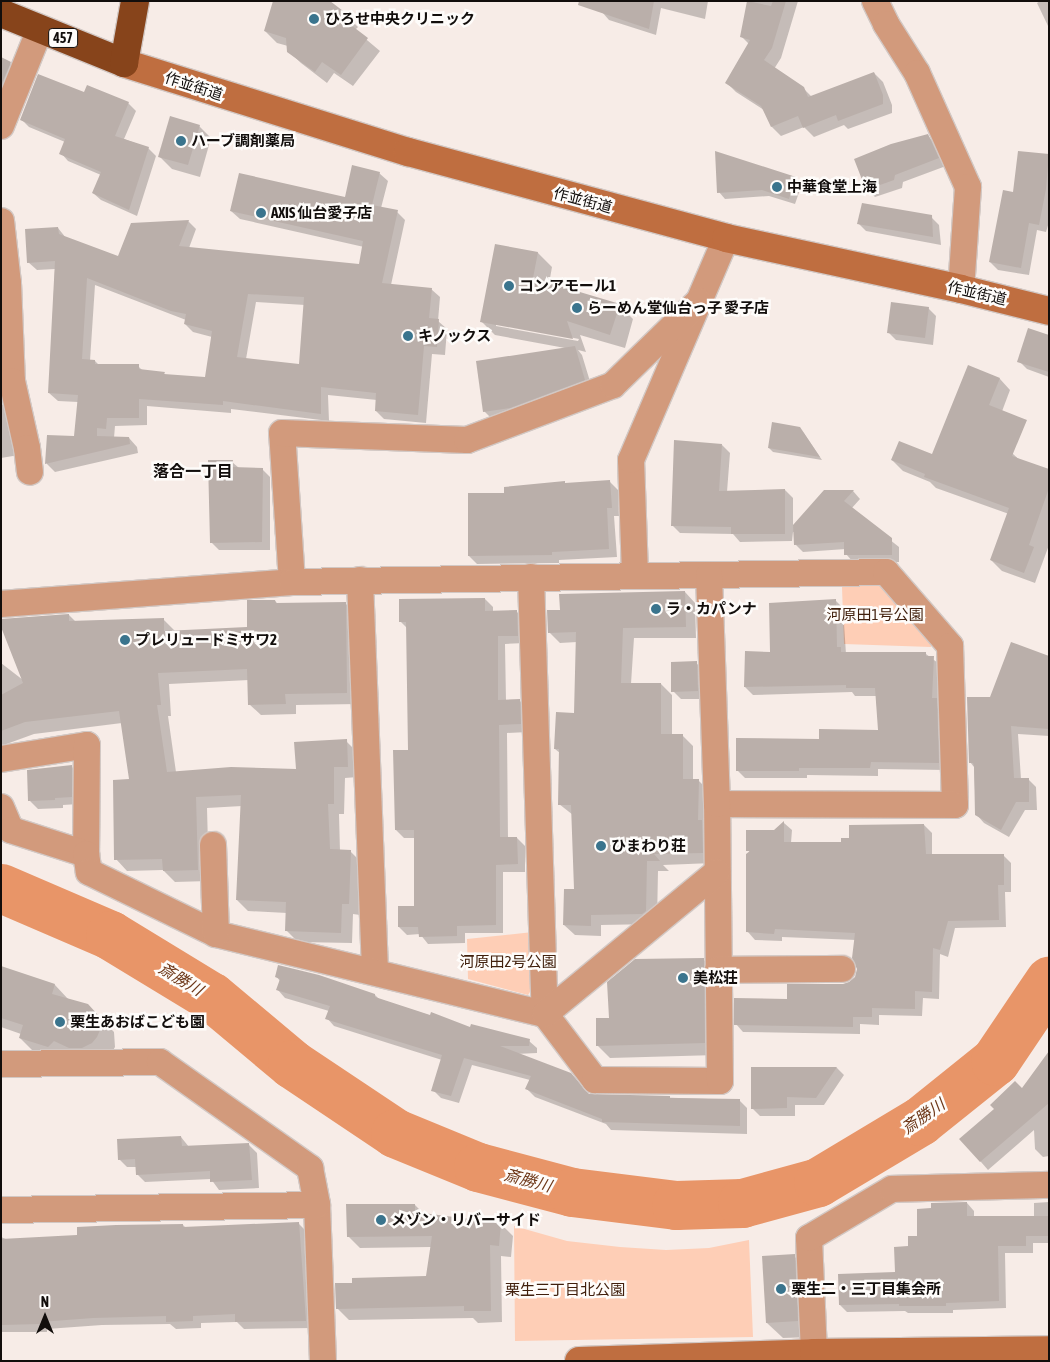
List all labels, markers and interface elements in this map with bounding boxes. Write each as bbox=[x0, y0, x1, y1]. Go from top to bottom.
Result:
place label: ひろせ中央クリニック bbox=[325, 10, 475, 28]
marker: ひろせ中央クリニック bbox=[307, 12, 321, 26]
road number: 457 bbox=[48, 26, 78, 49]
street label: 作並街道 bbox=[163, 68, 225, 104]
place label: ハーブ調剤薬局 bbox=[191, 132, 296, 150]
marker: ハーブ調剤薬局 bbox=[175, 135, 187, 147]
place label: 中華食堂上海 bbox=[787, 178, 877, 196]
marker: 中華食堂上海 bbox=[771, 181, 783, 193]
street label: 作並街道 bbox=[552, 184, 614, 216]
place label: AXIS 仙台愛子店 bbox=[271, 204, 372, 222]
marker: AXIS 仙台愛子店 bbox=[255, 207, 267, 219]
place label: コンアモール1 bbox=[519, 277, 616, 295]
street label: 作並街道 bbox=[946, 277, 1008, 309]
marker: コンアモール1 bbox=[503, 280, 515, 292]
place label: らーめん堂仙台っ子 愛子店 bbox=[587, 299, 769, 317]
marker: らーめん堂仙台っ子 愛子店 bbox=[571, 302, 583, 314]
place label: キノックス bbox=[418, 327, 493, 345]
marker: キノックス bbox=[402, 330, 414, 342]
district label: 落合一丁目 bbox=[153, 461, 233, 481]
place label: ラ・カパンナ bbox=[666, 600, 756, 618]
marker: ラ・カパンナ bbox=[650, 603, 662, 615]
park label: 河原田1号公園 bbox=[826, 606, 924, 624]
place label: プレリュードミサワ2 bbox=[135, 631, 277, 649]
marker: プレリュードミサワ2 bbox=[119, 634, 131, 646]
place label: ひまわり荘 bbox=[611, 837, 686, 855]
marker: ひまわり荘 bbox=[595, 840, 607, 852]
park label: 河原田2号公園 bbox=[459, 953, 557, 971]
water label: 斎勝川 bbox=[155, 958, 207, 1000]
place label: 美松荘 bbox=[693, 969, 738, 987]
marker: 美松荘 bbox=[677, 972, 689, 984]
place label: 栗生あおばこども園 bbox=[70, 1013, 205, 1031]
marker: 栗生あおばこども園 bbox=[54, 1016, 66, 1028]
water label: 斎勝川 bbox=[898, 1094, 948, 1138]
water label: 斎勝川 bbox=[502, 1165, 554, 1195]
place label: メゾン・リバーサイド bbox=[391, 1211, 541, 1229]
marker: メゾン・リバーサイド bbox=[375, 1214, 387, 1226]
place label: 栗生二・三丁目集会所 bbox=[791, 1280, 941, 1298]
park label: 栗生三丁目北公園 bbox=[505, 1281, 625, 1299]
marker: 栗生二・三丁目集会所 bbox=[775, 1283, 787, 1295]
north arrow bbox=[20, 1292, 70, 1342]
text: N bbox=[41, 1294, 49, 1310]

